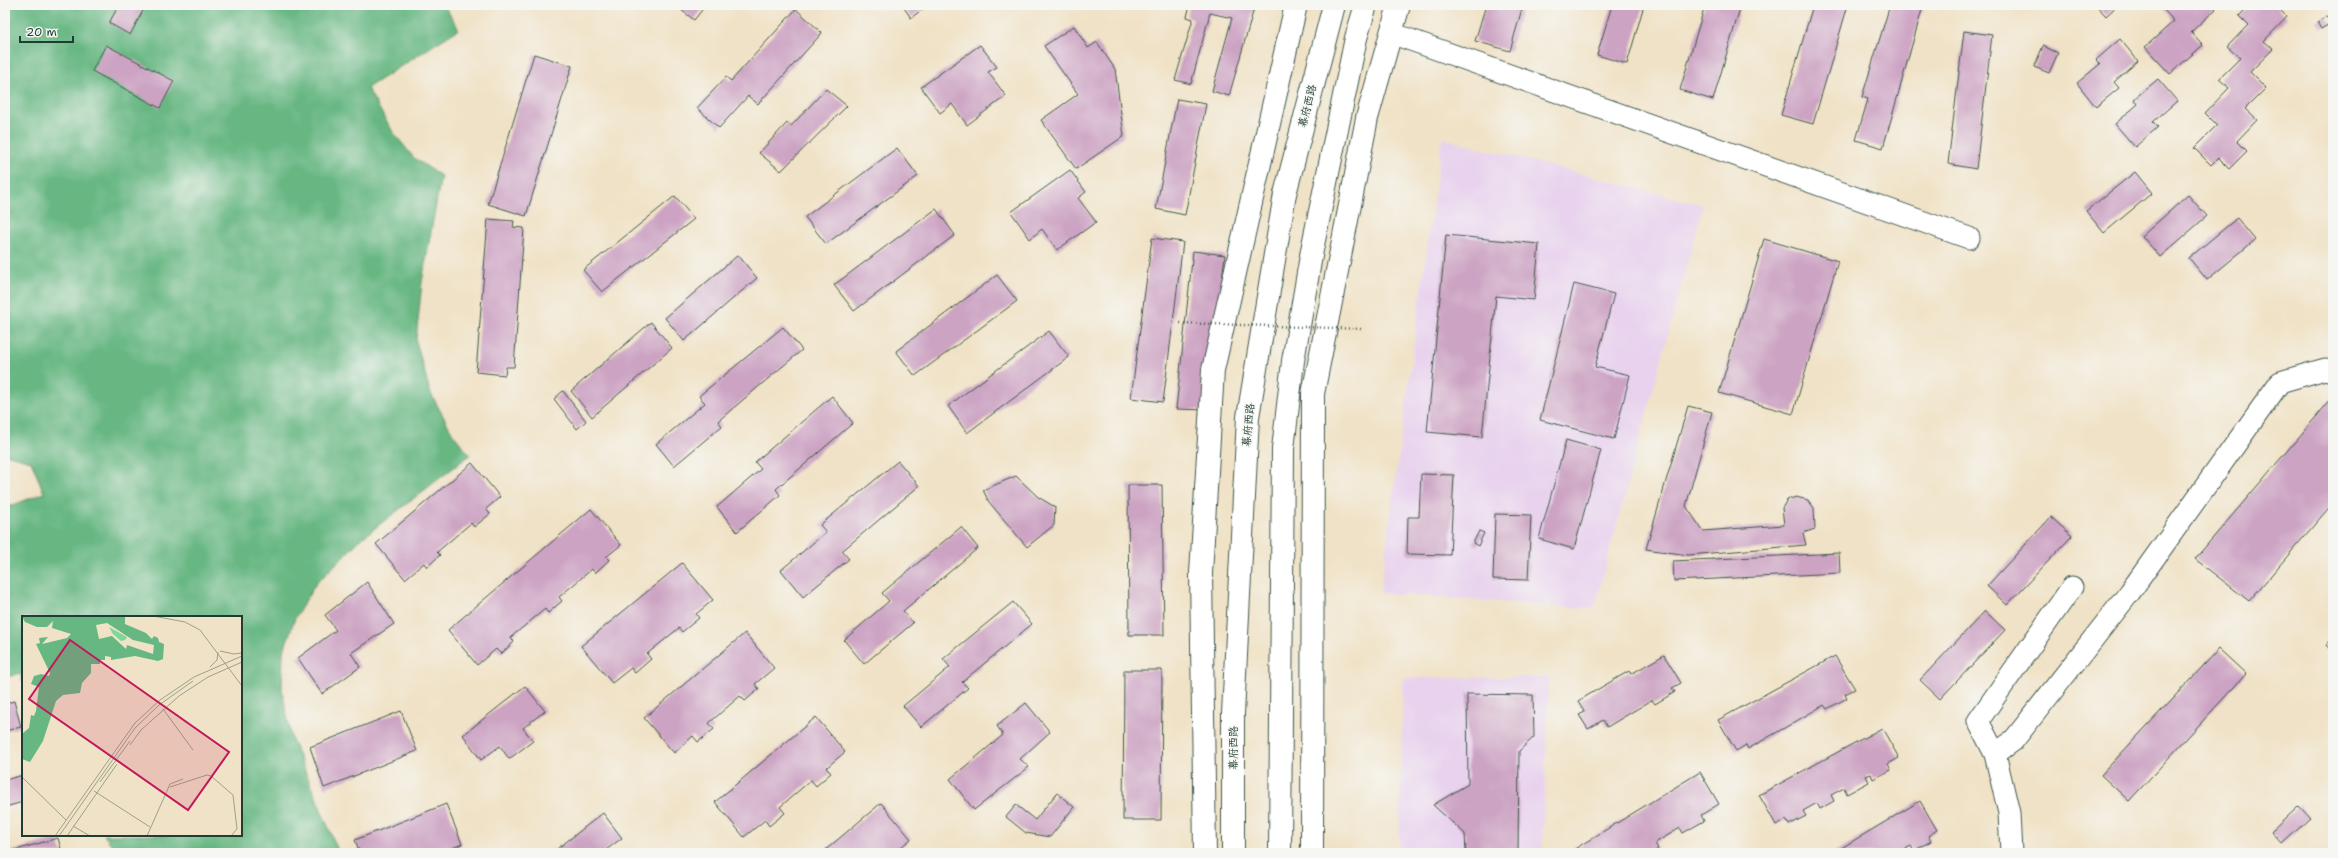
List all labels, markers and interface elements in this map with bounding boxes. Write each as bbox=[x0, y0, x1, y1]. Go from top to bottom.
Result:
scale bar bbox=[20, 18, 73, 44]
text: 20 m bbox=[26, 24, 57, 40]
street label: 幕府西路 bbox=[1295, 83, 1320, 129]
street label: 幕府西路 bbox=[1239, 402, 1258, 448]
inset map bbox=[22, 616, 242, 836]
street label: 幕府西路 bbox=[1226, 726, 1241, 770]

